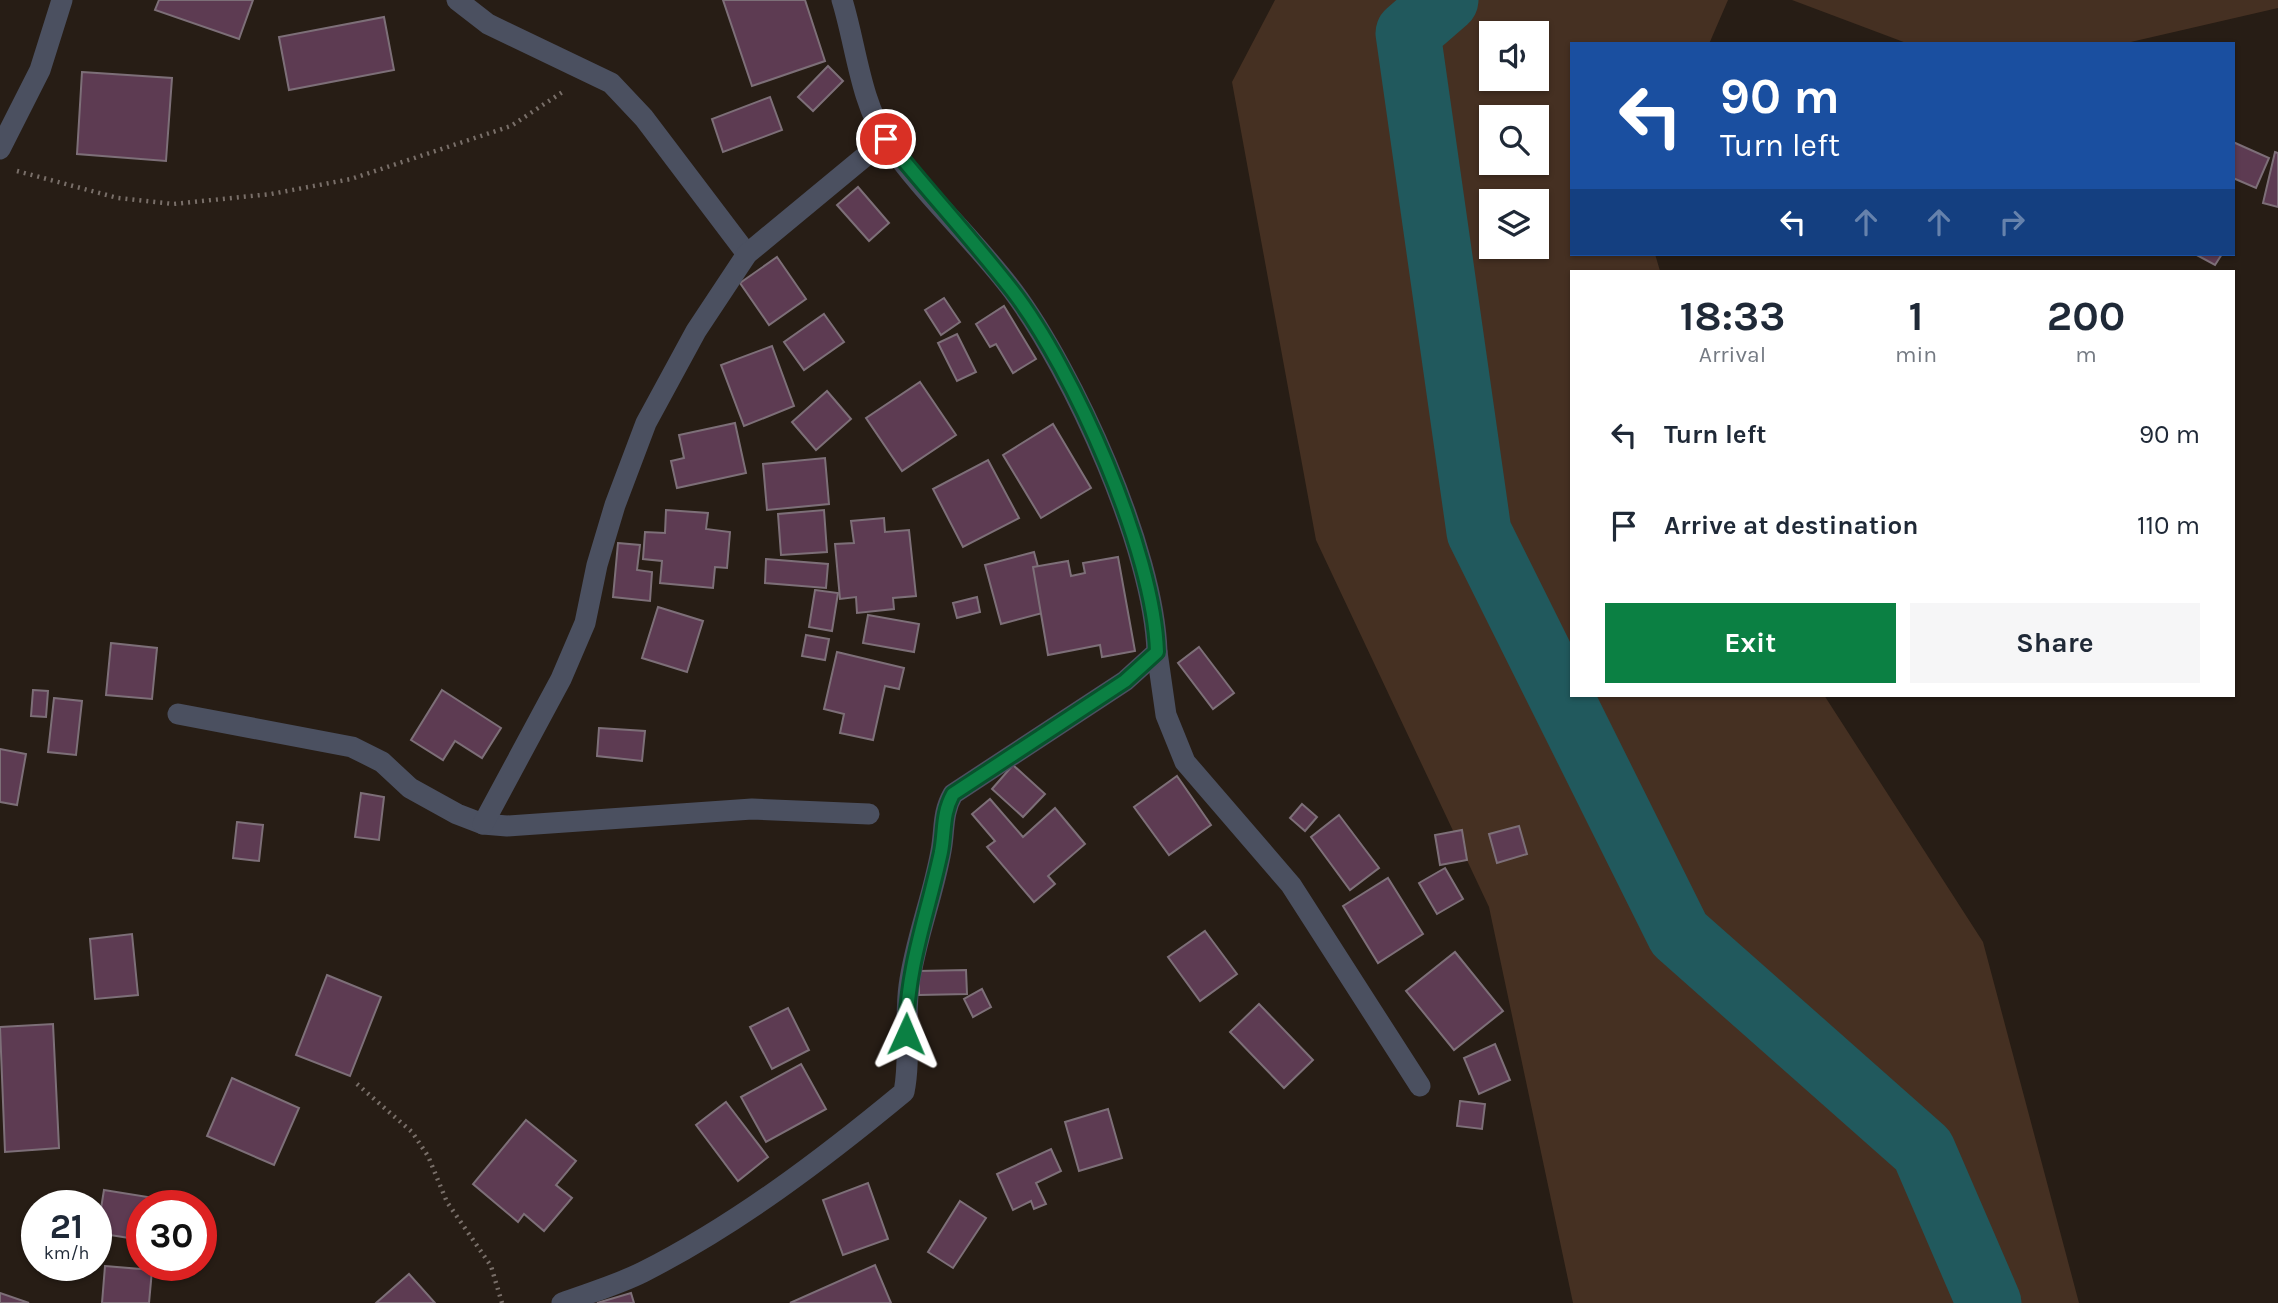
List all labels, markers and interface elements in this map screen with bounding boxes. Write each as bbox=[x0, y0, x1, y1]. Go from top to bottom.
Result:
map controls bbox=[1479, 21, 1549, 259]
button: sound bbox=[1479, 21, 1549, 91]
text: 90 m bbox=[1720, 68, 1840, 125]
icon: left bbox=[1605, 70, 1696, 161]
button: search bbox=[1479, 105, 1549, 175]
pin bbox=[856, 109, 916, 169]
icon: arrive bbox=[867, 120, 905, 158]
text: Turn left bbox=[1720, 127, 1840, 164]
button: layers bbox=[1479, 189, 1549, 259]
icon: left bbox=[1774, 203, 1812, 241]
icon: ahead bbox=[1847, 203, 1885, 241]
icon: ahead bbox=[1920, 203, 1958, 241]
icon: right bbox=[1993, 203, 2031, 241]
text: 18:33 bbox=[1680, 291, 1785, 341]
text: 1 bbox=[1909, 291, 1924, 341]
text: 200 bbox=[2047, 291, 2125, 341]
text: Arrival bbox=[1699, 341, 1766, 368]
text: min bbox=[1895, 341, 1937, 368]
text: m bbox=[2075, 341, 2097, 368]
icon: left bbox=[1605, 416, 1643, 454]
text: Turn left bbox=[1664, 419, 1766, 450]
text: 90 m bbox=[2139, 419, 2200, 450]
icon: arrive bbox=[1605, 507, 1643, 545]
text: Arrive at destination bbox=[1664, 510, 1918, 541]
text: 110 m bbox=[2137, 510, 2200, 541]
button: Exit bbox=[1605, 603, 1896, 683]
button: Share bbox=[1910, 603, 2200, 683]
position arrow bbox=[869, 997, 943, 1071]
speed limit sign: 30 bbox=[126, 1190, 217, 1281]
text: 21 bbox=[50, 1206, 83, 1247]
text: km/h bbox=[44, 1242, 89, 1264]

